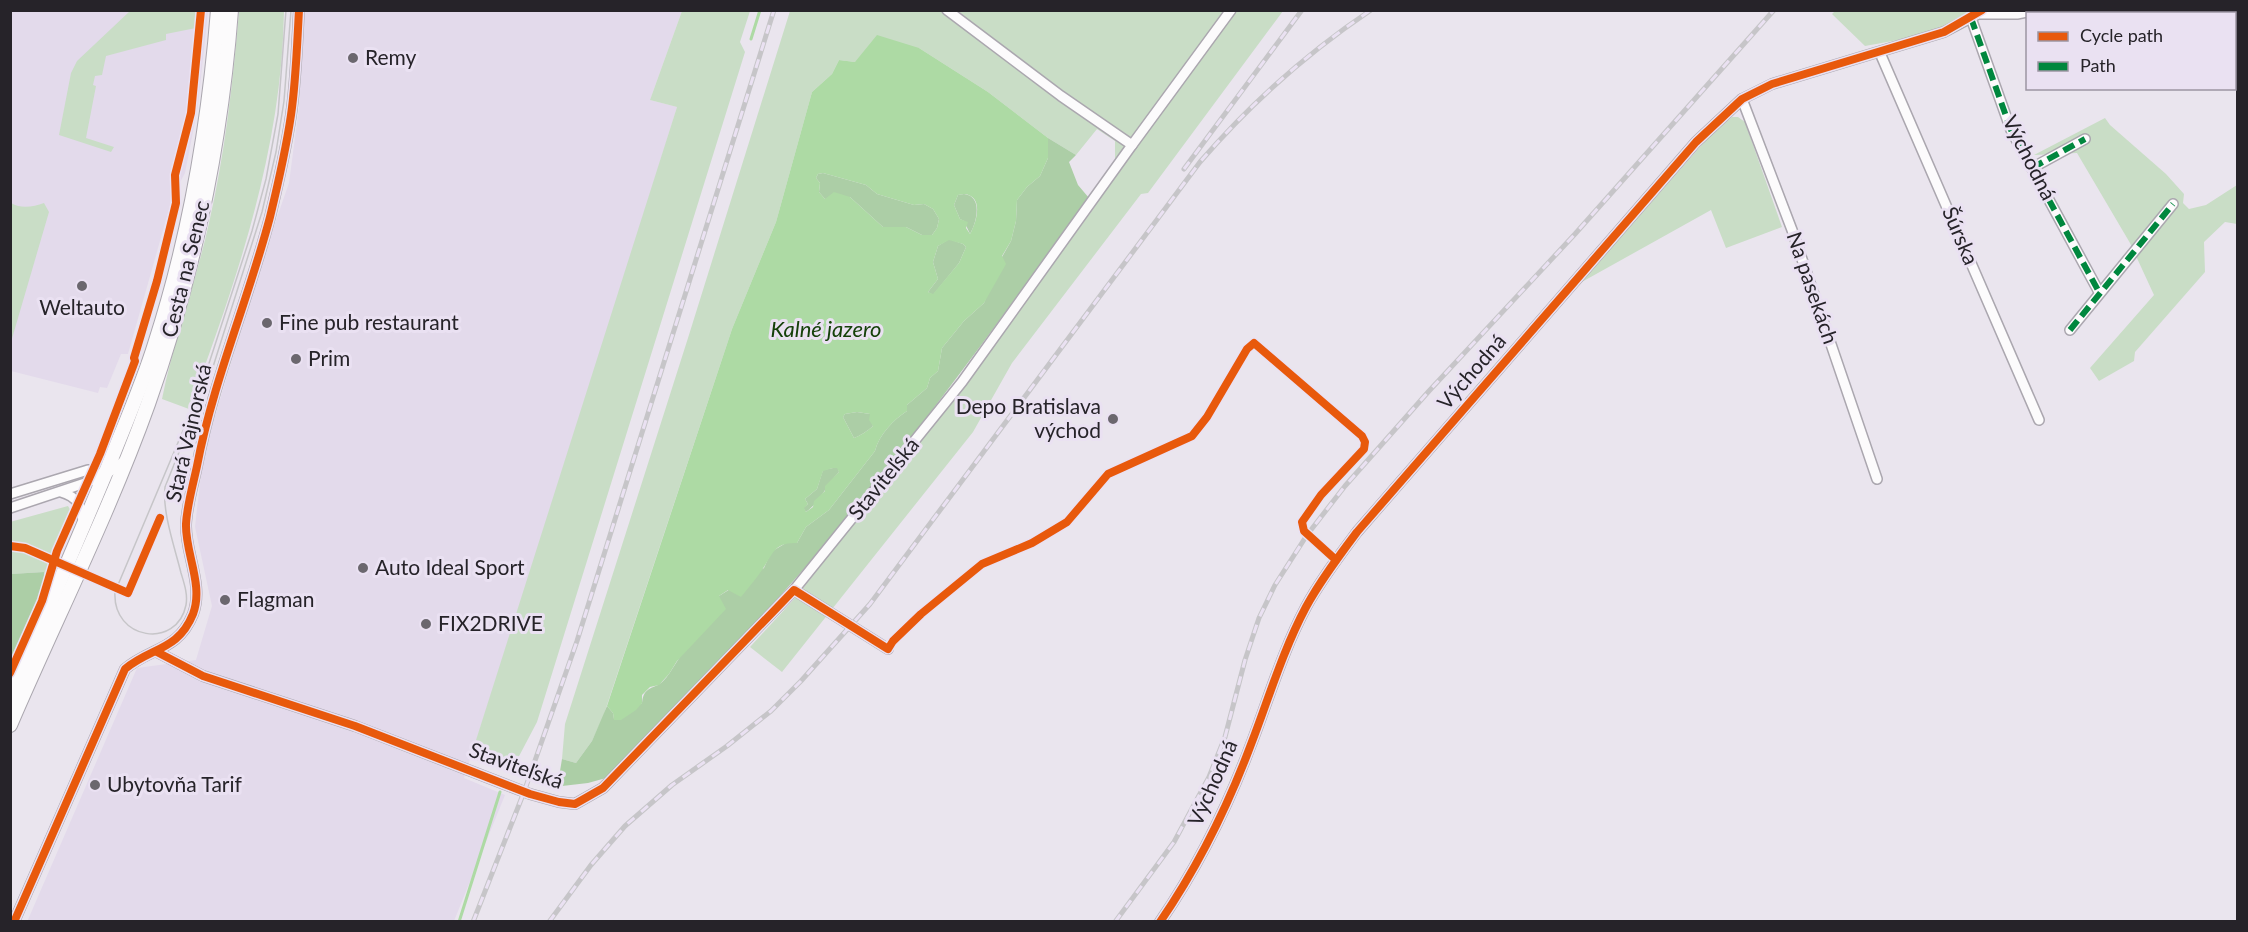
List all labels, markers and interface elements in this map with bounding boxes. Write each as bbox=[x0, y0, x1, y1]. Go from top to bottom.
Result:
legend bbox=[2026, 12, 2236, 90]
text: Cycle path bbox=[2080, 24, 2163, 46]
place label: Remy bbox=[365, 44, 417, 69]
marker: Remy bbox=[346, 51, 360, 65]
text: Path bbox=[2080, 54, 2116, 76]
street label: Východná bbox=[1998, 111, 2062, 204]
street label: Cesta na Senec bbox=[155, 198, 214, 340]
street label: Šúrska bbox=[1938, 203, 1985, 268]
street label: Na pasekách bbox=[1783, 228, 1844, 347]
marker: Weltauto bbox=[75, 279, 89, 293]
place label: Weltauto bbox=[39, 294, 125, 319]
place label: Fine pub restaurant bbox=[279, 309, 459, 334]
water label: Kalné jazero bbox=[770, 315, 882, 342]
marker: Fine pub restaurant bbox=[260, 316, 274, 330]
street label: Východná bbox=[1431, 328, 1510, 414]
place label: Prim bbox=[308, 345, 350, 370]
marker: Prim bbox=[289, 352, 303, 366]
street label: Stará Vajnorská bbox=[160, 361, 216, 504]
place label: Depo Bratislava východ bbox=[956, 393, 1101, 442]
marker: Depo Bratislava východ bbox=[1106, 412, 1120, 426]
street label: Staviteľská bbox=[842, 432, 923, 524]
place label: Auto Ideal Sport bbox=[375, 554, 525, 579]
marker: Auto Ideal Sport bbox=[356, 561, 370, 575]
place label: Flagman bbox=[237, 586, 314, 611]
marker: Flagman bbox=[218, 593, 232, 607]
place label: FIX2DRIVE bbox=[438, 610, 543, 635]
marker: FIX2DRIVE bbox=[419, 617, 433, 631]
street label: Východná bbox=[1182, 735, 1242, 829]
street label: Staviteľská bbox=[466, 736, 567, 793]
place label: Ubytovňa Tarif bbox=[107, 771, 243, 796]
marker: Ubytovňa Tarif bbox=[88, 778, 102, 792]

